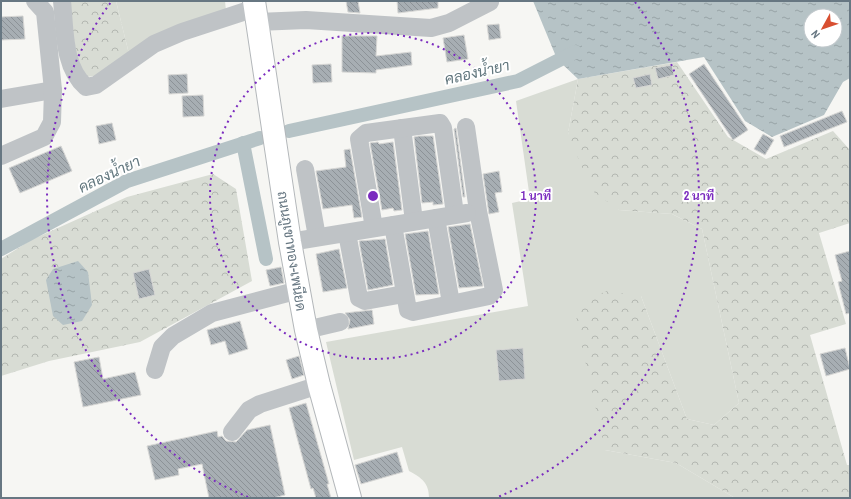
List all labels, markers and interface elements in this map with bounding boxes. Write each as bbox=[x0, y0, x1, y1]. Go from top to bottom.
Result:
north arrow bbox=[803, 8, 843, 48]
text: N bbox=[808, 27, 823, 41]
water label: คลองน้ำยา bbox=[442, 52, 512, 90]
water label: คลองน้ำยา bbox=[74, 149, 143, 197]
text: 1 นาที bbox=[521, 188, 551, 204]
text: 2 นาที bbox=[684, 188, 714, 204]
centre of rings bbox=[366, 189, 380, 203]
street label: ถนนภูเขาทอง-เพนียด bbox=[273, 190, 310, 312]

